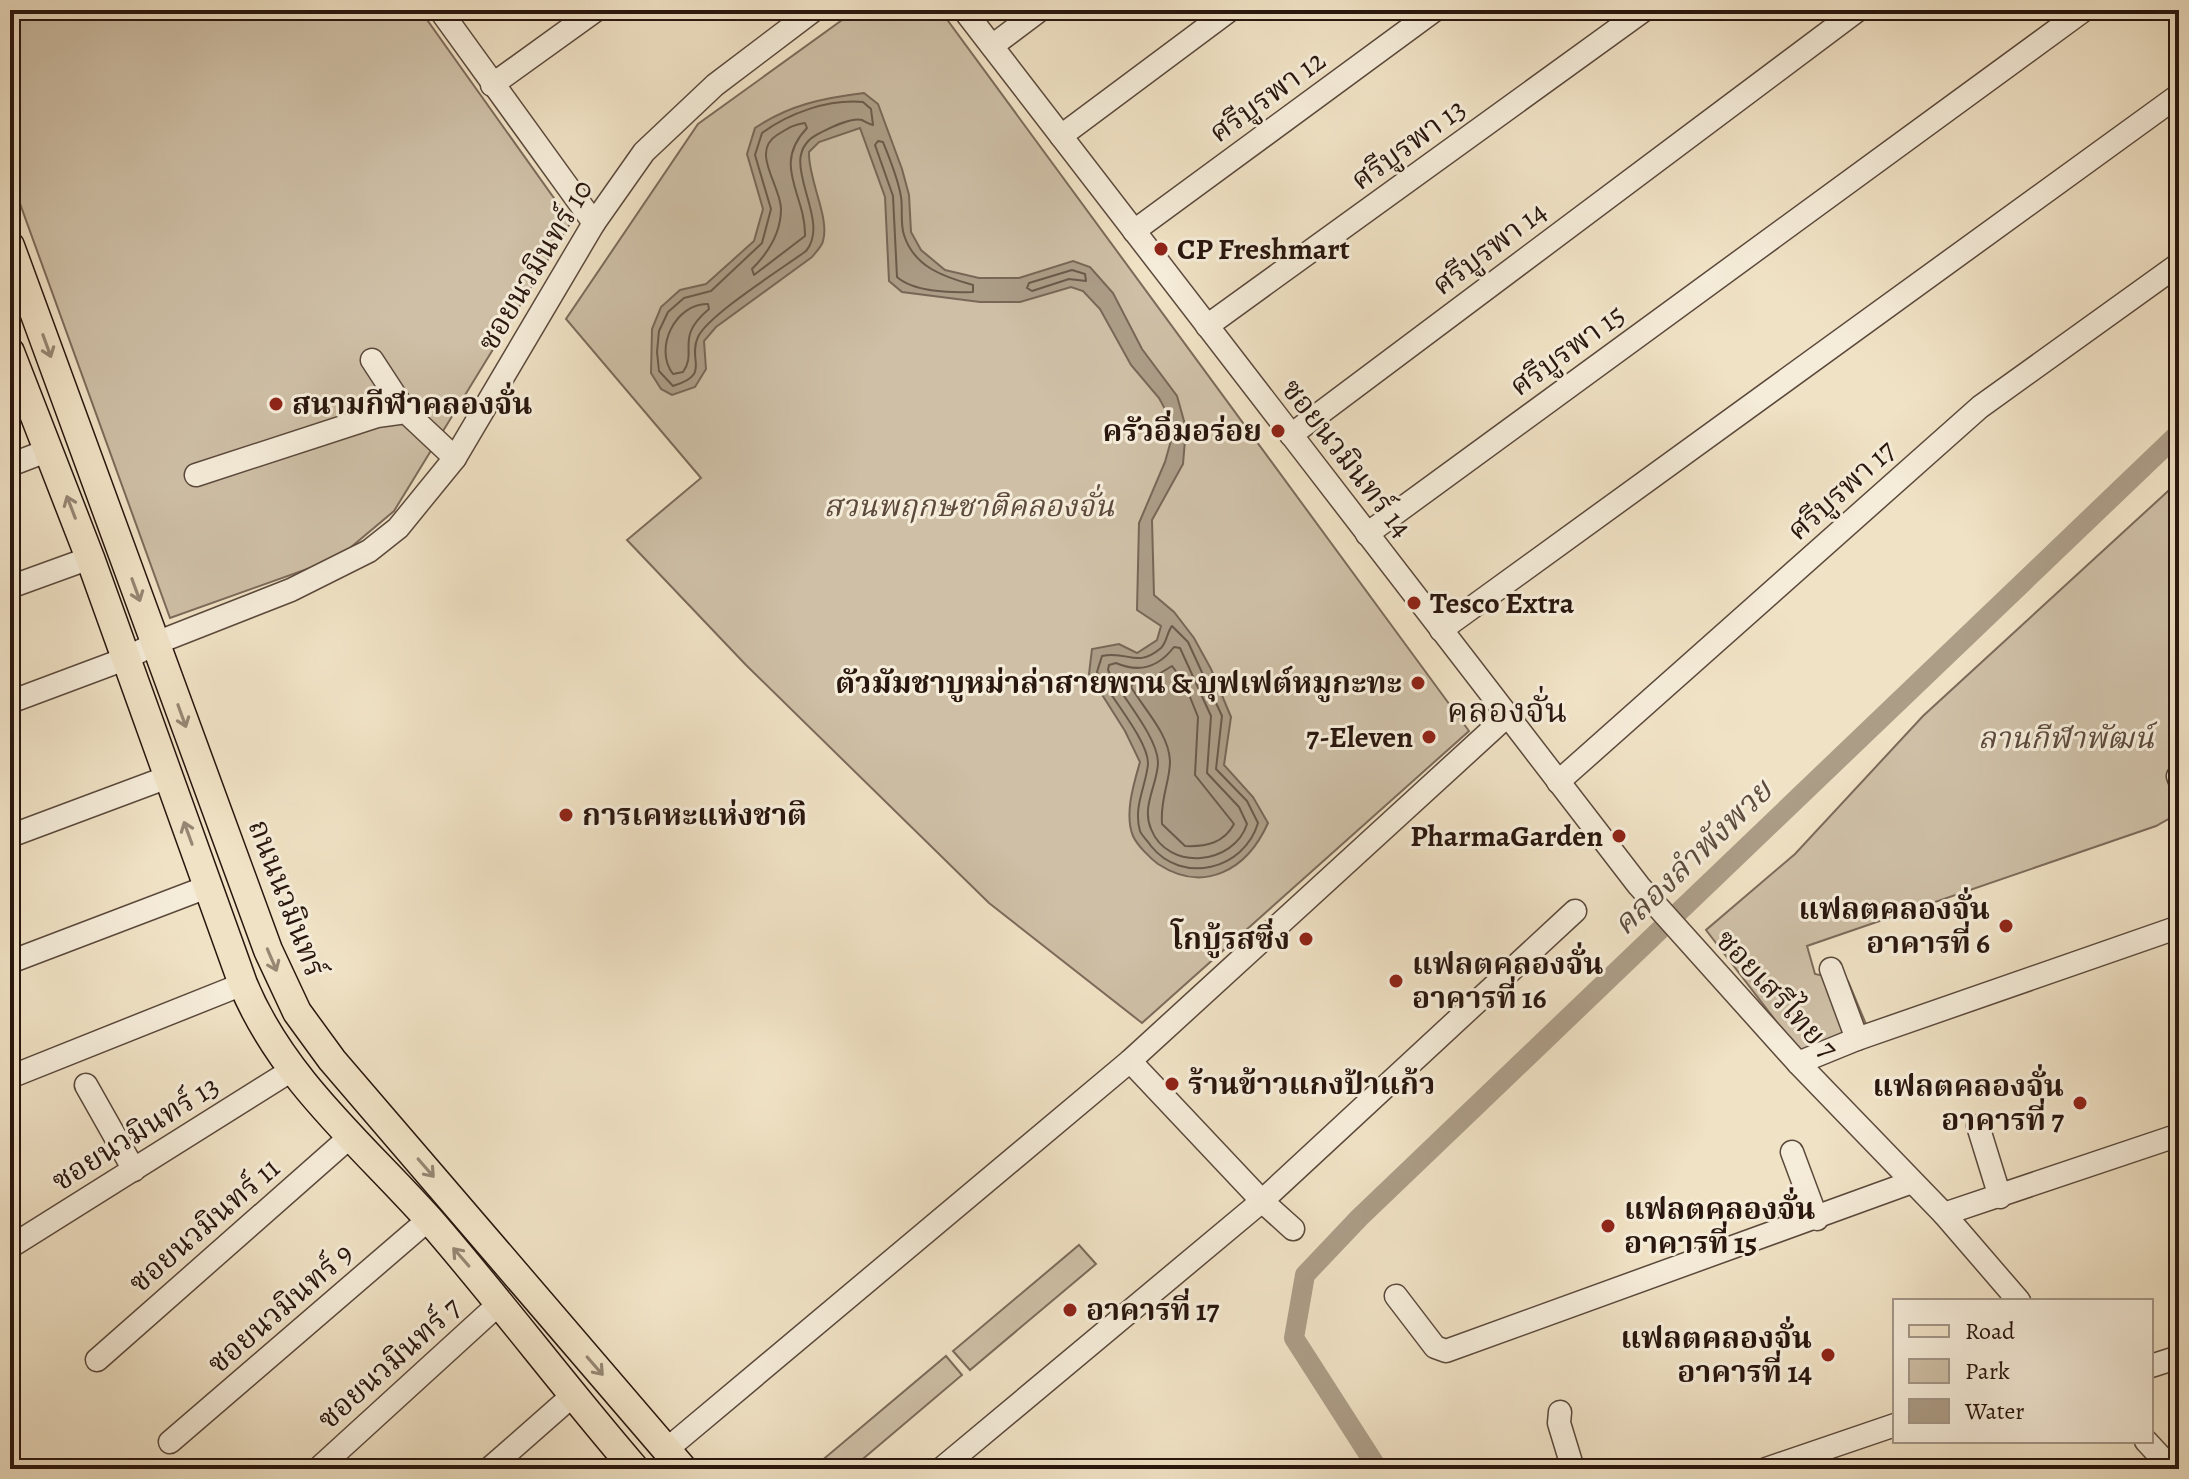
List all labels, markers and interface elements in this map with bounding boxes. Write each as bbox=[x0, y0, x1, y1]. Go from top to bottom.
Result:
street label: ศรีบูรพา 12 bbox=[1201, 40, 1333, 152]
street label: ศรีบูรพา 13 bbox=[1342, 89, 1474, 199]
street label: ซอยนวมินทร์ 10 bbox=[468, 172, 602, 358]
street label: ศรีบูรพา 14 bbox=[1423, 192, 1555, 304]
place label: CP Freshmart bbox=[1177, 229, 1350, 269]
marker: CP Freshmart bbox=[1152, 240, 1170, 258]
street label: ศรีบูรพา 15 bbox=[1501, 295, 1633, 405]
one-way arrow bbox=[40, 333, 55, 358]
street label: ซอยนวมินทร์ 14 bbox=[1272, 370, 1422, 546]
place label: สนามกีฬาคลองจั่น bbox=[292, 382, 532, 424]
marker: สนามกีฬาคลองจั่น bbox=[267, 395, 285, 413]
place label: ครัวอิ่มอร่อย bbox=[1103, 410, 1262, 451]
marker: ครัวอิ่มอร่อย bbox=[1269, 422, 1287, 440]
street label: ศรีบูรพา 17 bbox=[1778, 430, 1904, 549]
park label: สวนพฤกษชาติคลองจั่น bbox=[824, 484, 1114, 526]
one-way arrow bbox=[62, 495, 77, 520]
one-way arrow bbox=[130, 577, 144, 602]
place label: Tesco Extra bbox=[1430, 583, 1575, 623]
marker: Tesco Extra bbox=[1405, 594, 1423, 612]
place label: ตัวมัมชาบูหม่าล่าสายพาน & บุฟเฟต์หมูกะทะ bbox=[835, 663, 1402, 703]
marker: ตัวมัมชาบูหม่าล่าสายพาน & บุฟเฟต์หมูกะทะ bbox=[1409, 674, 1427, 692]
district label: คลองจั่น bbox=[1447, 686, 1567, 734]
one-way arrow bbox=[176, 703, 190, 728]
place label: 7-Eleven bbox=[1306, 717, 1413, 757]
park label: ลานกีฬาพัฒน์ bbox=[1978, 718, 2158, 758]
marker: 7-Eleven bbox=[1420, 728, 1438, 746]
water label: คลองลำพังพวย bbox=[1602, 768, 1783, 945]
place label: การเคหะแห่งชาติ bbox=[582, 795, 807, 835]
marker: การเคหะแห่งชาติ bbox=[557, 806, 575, 824]
street label: ถนนนวมินทร์ bbox=[239, 813, 336, 983]
place label: PharmaGarden bbox=[1410, 816, 1603, 856]
one-way arrow bbox=[180, 822, 194, 846]
marker: PharmaGarden bbox=[1610, 827, 1628, 845]
place label: แฟลตคลองจั่น อาคารที่ 6 bbox=[1799, 887, 1990, 963]
marker: แฟลตคลองจั่น อาคารที่ 6 bbox=[1997, 917, 2015, 935]
place label: โกบู้รสซิ่ง bbox=[1170, 918, 1290, 959]
street label: ซอยเสรีไทย 7 bbox=[1707, 920, 1848, 1068]
marker: โกบู้รสซิ่ง bbox=[1297, 930, 1315, 948]
place label: แฟลตคลองจั่น อาคารที่ 16 bbox=[1412, 942, 1604, 1018]
one-way arrow bbox=[266, 947, 281, 972]
marker: แฟลตคลองจั่น อาคารที่ 16 bbox=[1387, 972, 1405, 990]
place label: ร้านข้าวแกงป้าแก้ว bbox=[1188, 1064, 1435, 1104]
place label: แฟลตคลองจั่น อาคารที่ 7 bbox=[1873, 1064, 2064, 1140]
street label: ซอยนวมินทร์ 13 bbox=[44, 1066, 226, 1200]
marker: ร้านข้าวแกงป้าแก้ว bbox=[1163, 1075, 1181, 1093]
marker: แฟลตคลองจั่น อาคารที่ 7 bbox=[2071, 1094, 2089, 1112]
street label: ซอยนวมินทร์ 11 bbox=[120, 1148, 288, 1302]
one-way arrow bbox=[416, 1157, 434, 1178]
place label: แฟลตคลองจั่น อาคารที่ 15 bbox=[1624, 1187, 1816, 1263]
marker: แฟลตคลองจั่น อาคารที่ 15 bbox=[1599, 1217, 1617, 1235]
street label: ซอยนวมินทร์ 9 bbox=[199, 1233, 361, 1383]
one-way arrow bbox=[452, 1247, 470, 1268]
street label: ซอยนวมินทร์ 7 bbox=[309, 1288, 470, 1438]
place label: อาคารที่ 17 bbox=[1086, 1288, 1220, 1330]
legend bbox=[1893, 1299, 2153, 1443]
marker: อาคารที่ 17 bbox=[1061, 1301, 1079, 1319]
text: Road bbox=[1965, 1315, 2015, 1347]
place label: แฟลตคลองจั่น อาคารที่ 14 bbox=[1621, 1316, 1812, 1392]
marker: แฟลตคลองจั่น อาคารที่ 14 bbox=[1819, 1346, 1837, 1364]
one-way arrow bbox=[586, 1355, 604, 1375]
text: Park bbox=[1965, 1355, 2010, 1387]
text: Water bbox=[1964, 1395, 2025, 1427]

